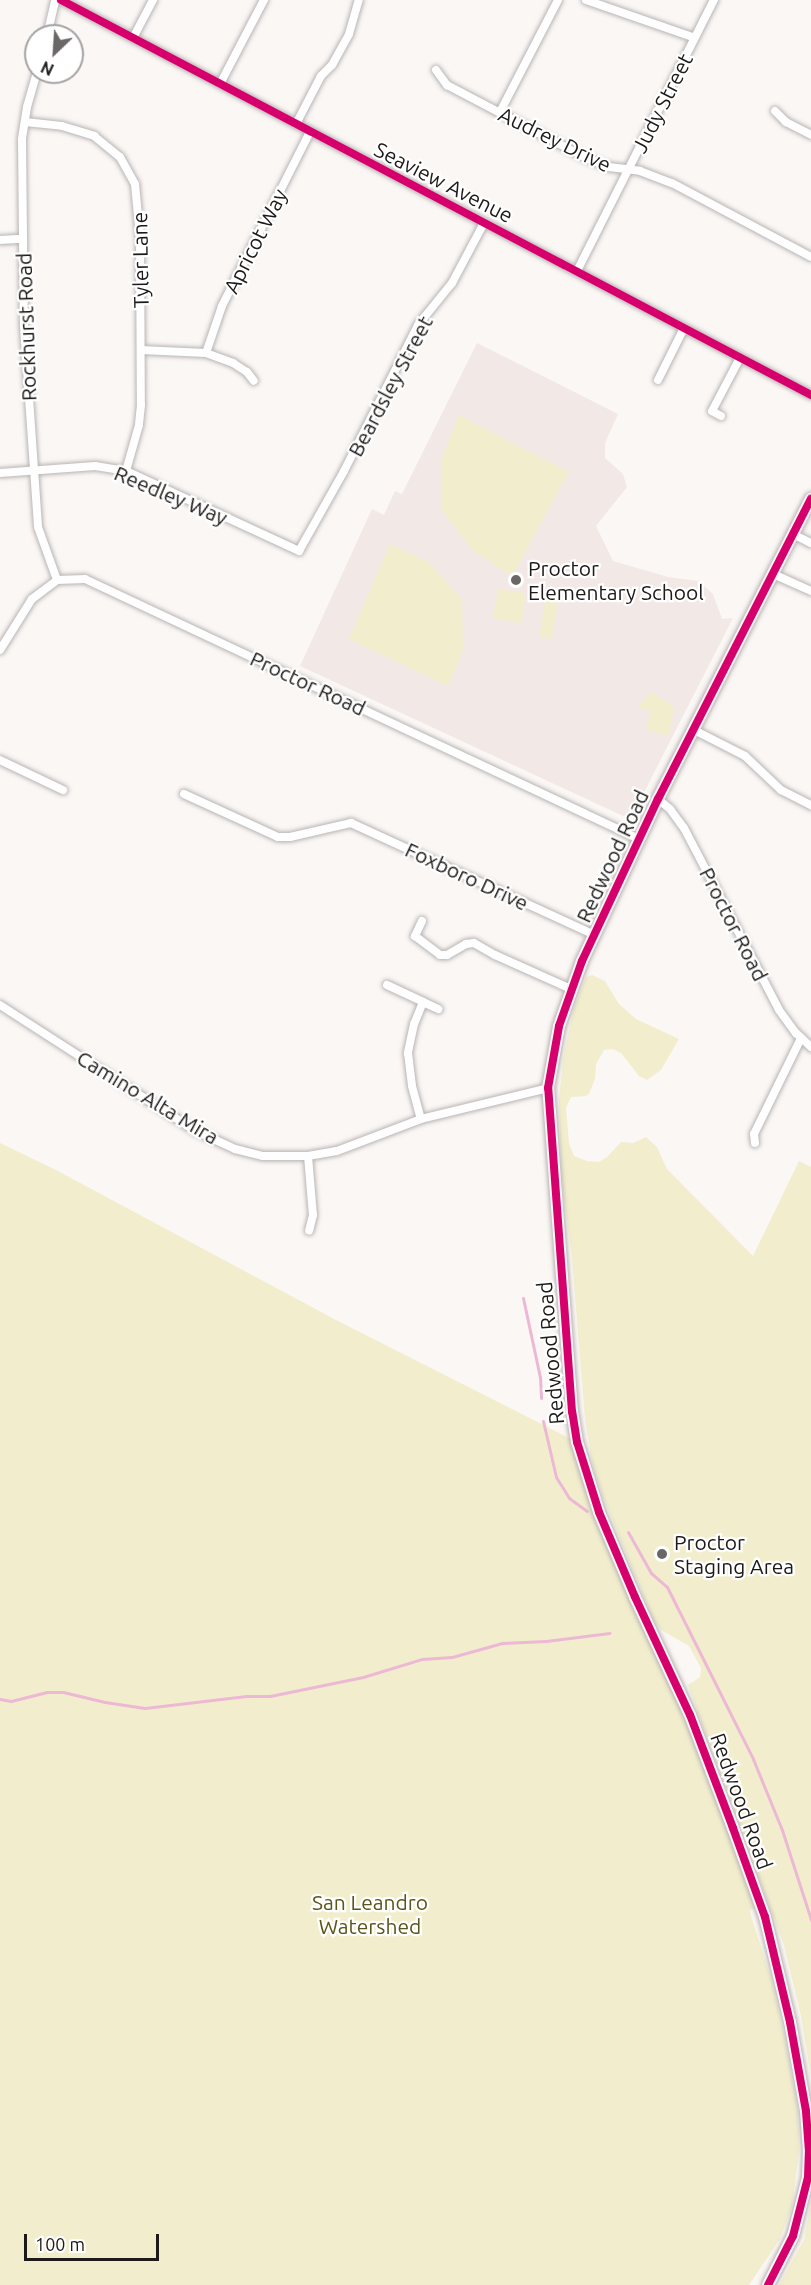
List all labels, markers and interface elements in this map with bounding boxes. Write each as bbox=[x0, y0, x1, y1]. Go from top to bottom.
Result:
north arrow bbox=[24, 24, 84, 84]
street label: Judy Street bbox=[626, 49, 698, 157]
text: N bbox=[38, 58, 56, 79]
street label: Audrey Drive bbox=[495, 101, 615, 177]
street label: Seaview Avenue bbox=[370, 136, 518, 228]
street label: Apricot Way bbox=[218, 185, 292, 297]
street label: Tyler Lane bbox=[127, 212, 153, 308]
street label: Rockhurst Road bbox=[11, 252, 41, 402]
street label: Beardsley Street bbox=[342, 311, 438, 461]
street label: Reedley Way bbox=[111, 460, 231, 530]
place label: Proctor Elementary School bbox=[528, 555, 704, 605]
marker: Proctor Elementary School bbox=[509, 573, 523, 587]
street label: Proctor Road bbox=[246, 645, 370, 721]
street label: Redwood Road bbox=[570, 786, 654, 926]
street label: Foxboro Drive bbox=[401, 836, 533, 916]
street label: Proctor Road bbox=[695, 863, 773, 985]
street label: Camino Alta Mira bbox=[72, 1045, 224, 1149]
street label: Redwood Road bbox=[531, 1281, 569, 1425]
place label: Proctor Staging Area bbox=[674, 1529, 794, 1579]
marker: Proctor Staging Area bbox=[655, 1547, 669, 1561]
street label: Redwood Road bbox=[706, 1729, 778, 1873]
park label: San Leandro Watershed bbox=[312, 1889, 428, 1939]
scale bar bbox=[27, 2222, 162, 2260]
text: 100 m bbox=[35, 2234, 85, 2254]

